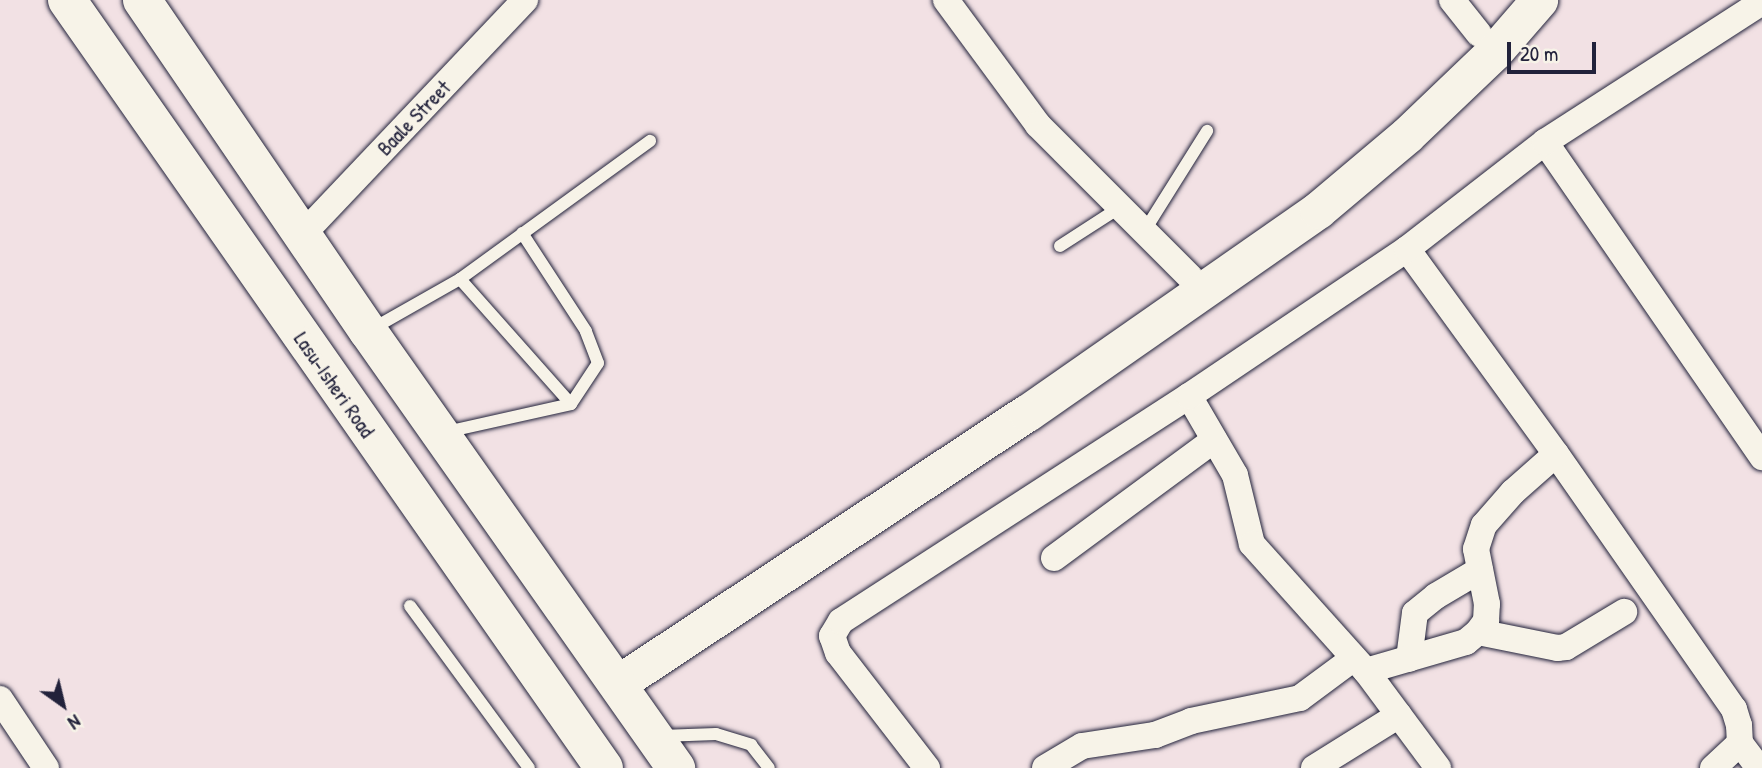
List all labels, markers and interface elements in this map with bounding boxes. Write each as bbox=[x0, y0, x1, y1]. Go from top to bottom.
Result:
scale bar bbox=[1510, 28, 1599, 72]
text: 20 m bbox=[1520, 39, 1558, 68]
street label: Baale Street bbox=[372, 75, 456, 161]
street label: Lasu-Isheri Road bbox=[288, 327, 380, 443]
north arrow bbox=[28, 670, 98, 740]
text: N bbox=[63, 709, 86, 736]

